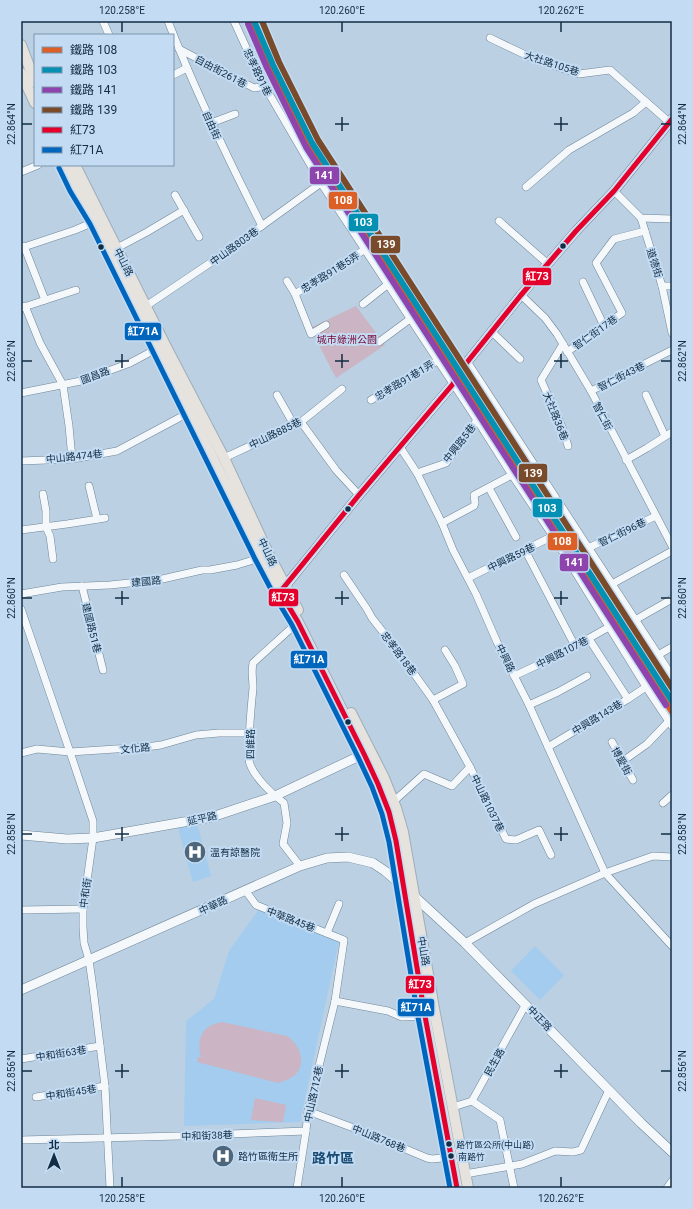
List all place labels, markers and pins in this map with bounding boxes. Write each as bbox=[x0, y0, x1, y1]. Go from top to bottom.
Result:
unlabelled marker bbox=[558, 241, 568, 251]
unlabelled marker bbox=[96, 242, 106, 252]
unlabelled marker bbox=[343, 504, 353, 514]
unlabelled marker bbox=[343, 717, 353, 727]
hospital icon: 溫有諒醫院 bbox=[182, 839, 208, 865]
place label: 溫有諒醫院 bbox=[210, 847, 260, 858]
marker: 路竹區公所(中山路) bbox=[444, 1139, 454, 1149]
place label: 路竹區公所(中山路) bbox=[456, 1140, 534, 1151]
hospital icon: 路竹區衛生所 bbox=[210, 1143, 236, 1169]
place label: 路竹區衛生所 bbox=[238, 1151, 298, 1162]
marker: 南路竹 bbox=[446, 1151, 456, 1161]
place label: 南路竹 bbox=[458, 1152, 485, 1162]

